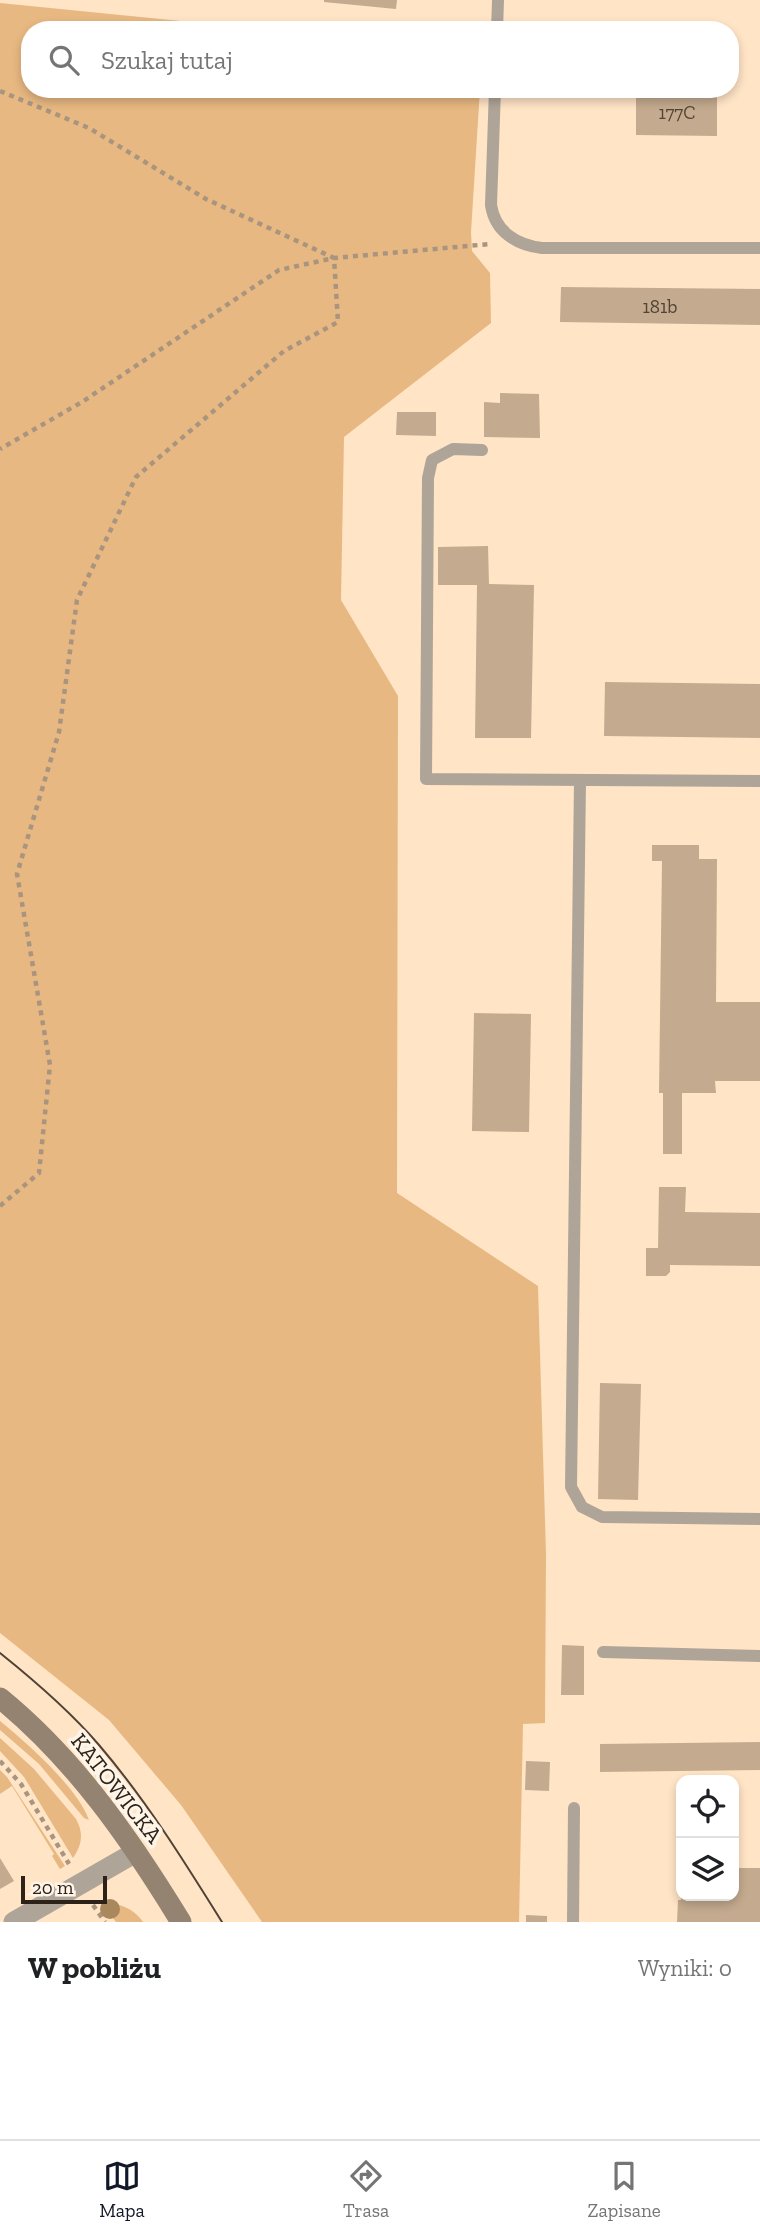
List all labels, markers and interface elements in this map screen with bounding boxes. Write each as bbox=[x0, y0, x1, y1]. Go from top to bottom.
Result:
search box bbox=[21, 21, 739, 98]
icon: search bbox=[45, 41, 83, 79]
text: Szukaj tutaj bbox=[101, 44, 233, 76]
house number: 177C bbox=[658, 101, 696, 124]
house number: 181b bbox=[643, 295, 678, 318]
street label: KATOWICKA bbox=[65, 1727, 169, 1849]
map controls bbox=[676, 1775, 739, 1901]
button: locate bbox=[676, 1775, 739, 1838]
button: layers bbox=[676, 1838, 739, 1901]
scale bar bbox=[21, 1873, 107, 1905]
text: 20 m bbox=[32, 1876, 73, 1899]
text: W pobliżu bbox=[28, 1950, 161, 1986]
text: Wyniki: 0 bbox=[638, 1954, 732, 1982]
tab: Mapa bbox=[99, 2157, 145, 2222]
tab: Trasa bbox=[343, 2157, 389, 2222]
tab: Zapisane bbox=[588, 2157, 661, 2222]

